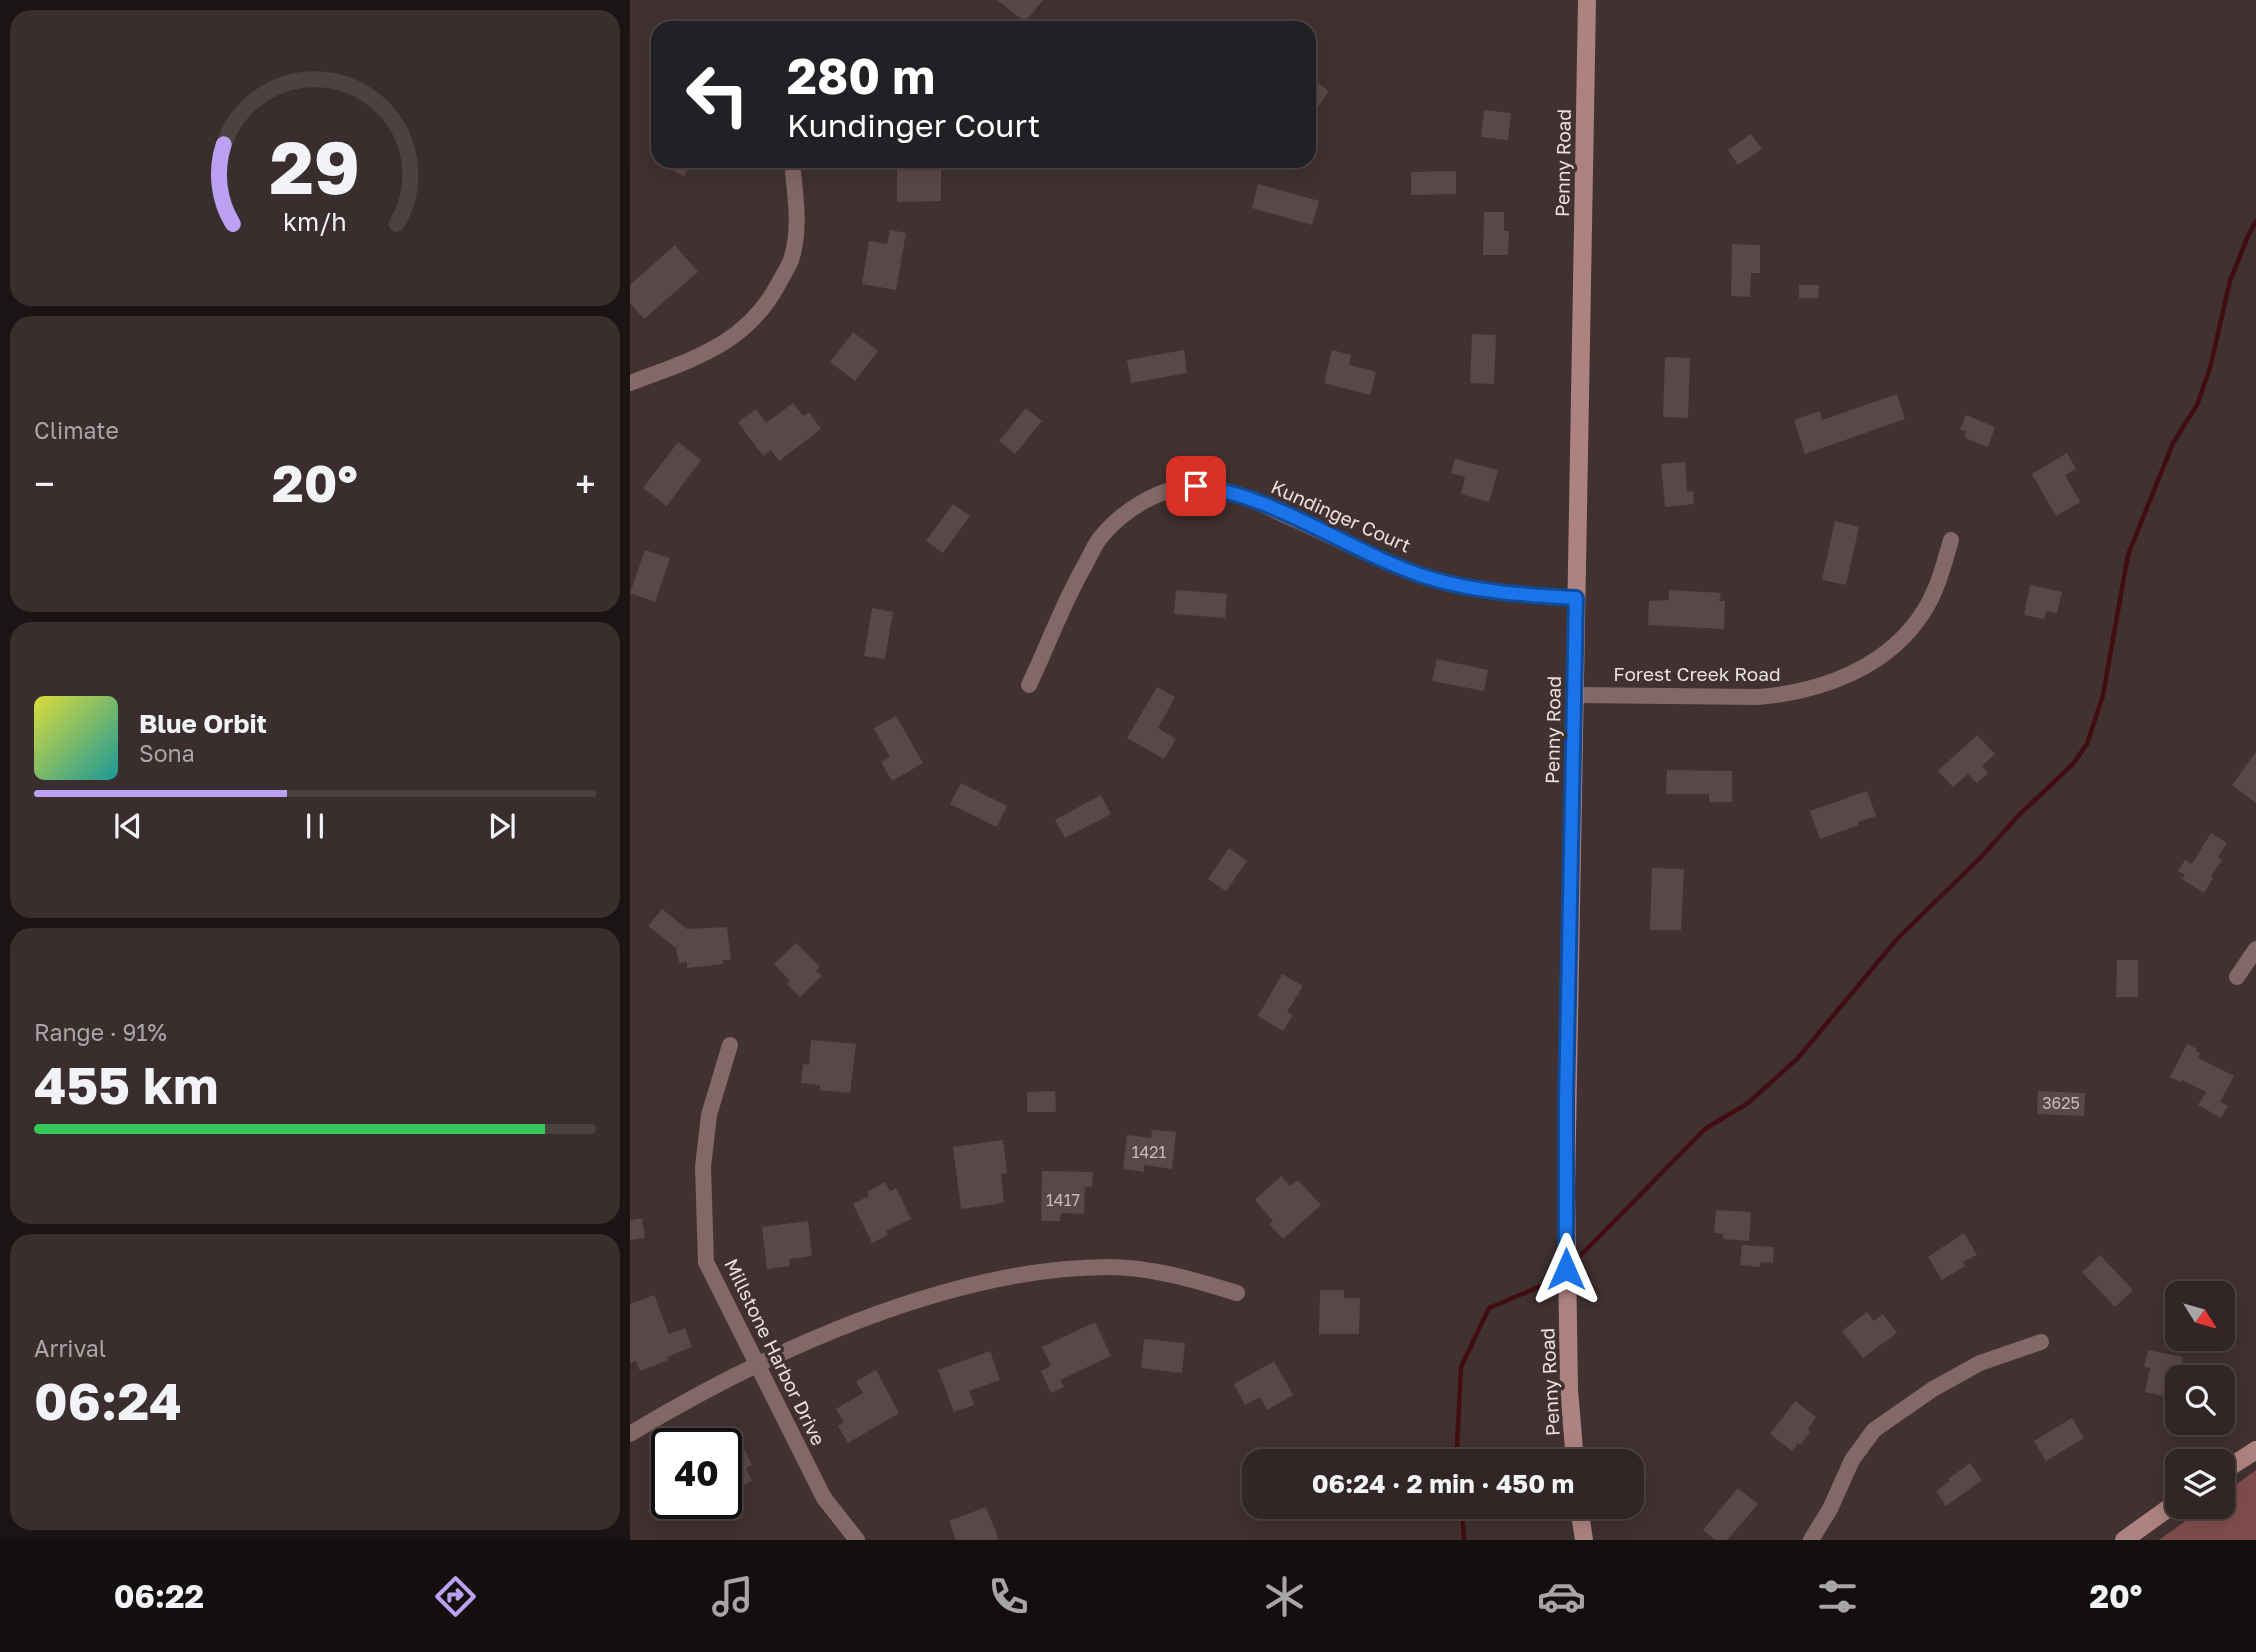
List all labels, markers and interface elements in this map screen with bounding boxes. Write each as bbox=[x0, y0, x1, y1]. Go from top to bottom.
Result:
text: 280 m bbox=[787, 46, 935, 105]
icon: left bbox=[672, 49, 763, 140]
text: Kundinger Court bbox=[787, 106, 1040, 144]
street label: Penny Road bbox=[1550, 109, 1575, 217]
text: 29 bbox=[270, 123, 360, 210]
text: km/h bbox=[283, 206, 347, 237]
text: Climate bbox=[34, 416, 119, 444]
text: 20° bbox=[272, 451, 358, 513]
pin bbox=[1166, 456, 1226, 516]
text: − bbox=[34, 461, 55, 506]
text: + bbox=[575, 461, 596, 506]
icon: arrive bbox=[1177, 467, 1215, 505]
street label: Kundinger Court bbox=[1268, 474, 1415, 557]
street label: Forest Creek Road bbox=[1613, 662, 1781, 685]
street label: Penny Road bbox=[1540, 676, 1565, 784]
text: Blue Orbit bbox=[139, 708, 267, 739]
text: Sona bbox=[139, 739, 195, 767]
icon: previous bbox=[109, 807, 147, 845]
icon: pause bbox=[296, 807, 334, 845]
icon: next bbox=[483, 807, 521, 845]
text: Range · 91% bbox=[34, 1018, 167, 1046]
text: 455 km bbox=[34, 1053, 219, 1115]
house number: 3625 bbox=[2042, 1093, 2080, 1113]
house number: 1421 bbox=[1132, 1142, 1167, 1162]
house number: 1417 bbox=[1046, 1190, 1080, 1210]
position arrow bbox=[1529, 1232, 1603, 1306]
street label: Millstone Harbor Drive bbox=[720, 1255, 831, 1449]
north arrow bbox=[2165, 1281, 2235, 1351]
map controls bbox=[2165, 1281, 2235, 1519]
street label: Penny Road bbox=[1535, 1327, 1564, 1437]
text: Arrival bbox=[34, 1334, 106, 1362]
button: search bbox=[2165, 1365, 2235, 1435]
text: 06:24 bbox=[34, 1369, 182, 1431]
speed limit sign: 40 bbox=[651, 1428, 742, 1519]
button: layers bbox=[2165, 1449, 2235, 1519]
text: 06:24 · 2 min · 450 m bbox=[1312, 1468, 1574, 1499]
icon: directions bbox=[431, 1572, 480, 1621]
icon: music bbox=[708, 1572, 757, 1621]
icon: phone bbox=[984, 1572, 1033, 1621]
icon: climate bbox=[1260, 1572, 1309, 1621]
icon: car bbox=[1537, 1572, 1586, 1621]
icon: filters bbox=[1813, 1572, 1862, 1621]
text: 06:22 bbox=[114, 1577, 204, 1615]
text: 20° bbox=[2089, 1577, 2142, 1615]

